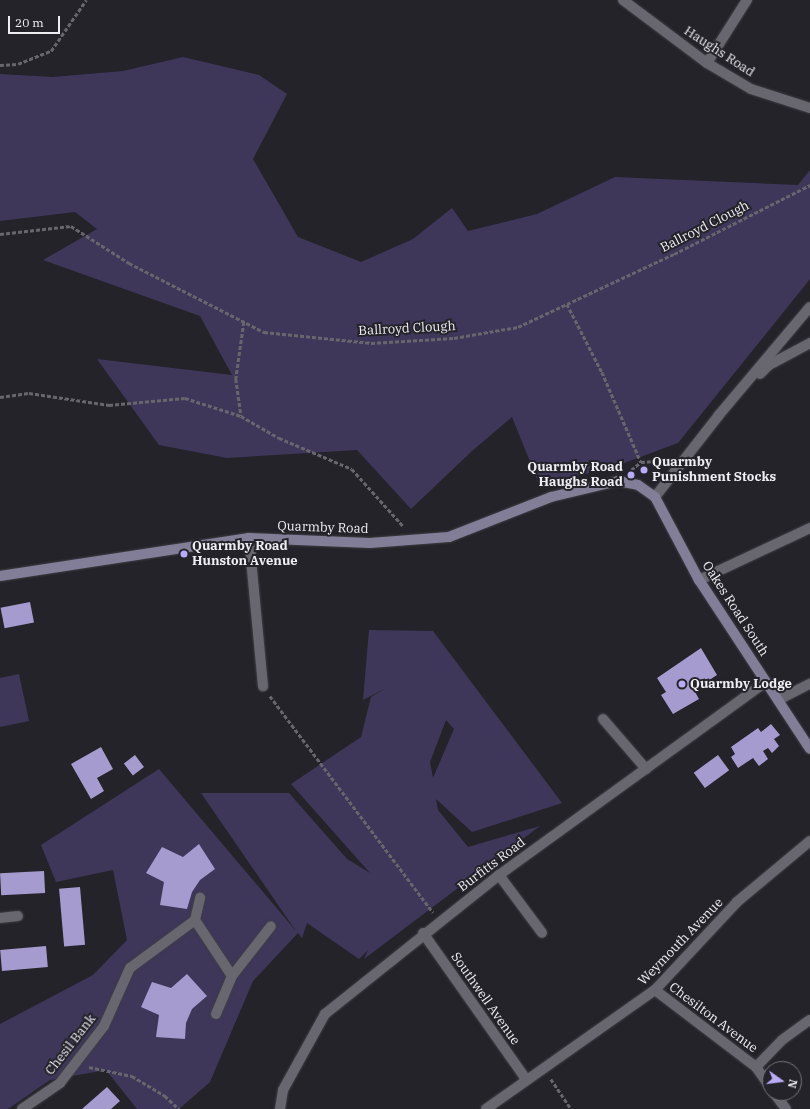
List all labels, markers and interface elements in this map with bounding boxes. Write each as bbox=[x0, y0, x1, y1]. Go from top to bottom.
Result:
scale bar bbox=[10, 8, 62, 34]
text: 20 m bbox=[15, 15, 44, 30]
street label: Haughs Road bbox=[681, 23, 757, 81]
street label: Ballroyd Clough bbox=[658, 198, 752, 256]
street label: Ballroyd Clough bbox=[358, 319, 456, 339]
place label: Quarmby Punishment Stocks bbox=[652, 455, 776, 486]
place label: Quarmby Road Haughs Road bbox=[527, 460, 623, 491]
marker: Quarmby Punishment Stocks bbox=[639, 465, 649, 475]
marker: Quarmby Road Haughs Road bbox=[626, 470, 636, 480]
street label: Quarmby Road bbox=[277, 519, 369, 537]
place label: Quarmby Road Hunston Avenue bbox=[192, 539, 298, 570]
marker: Quarmby Road Hunston Avenue bbox=[179, 549, 189, 559]
street label: Oakes Road South bbox=[699, 559, 771, 659]
place label: Quarmby Lodge bbox=[690, 676, 792, 692]
marker: Quarmby Lodge bbox=[677, 679, 687, 689]
street label: Burfitts Road bbox=[455, 835, 529, 895]
street label: Weymouth Avenue bbox=[635, 895, 727, 989]
street label: Southwell Avenue bbox=[447, 950, 523, 1048]
street label: Chesilton Avenue bbox=[666, 980, 760, 1056]
street label: Chesil Bank bbox=[43, 1012, 99, 1078]
north arrow bbox=[762, 1061, 802, 1101]
text: N bbox=[785, 1078, 801, 1090]

